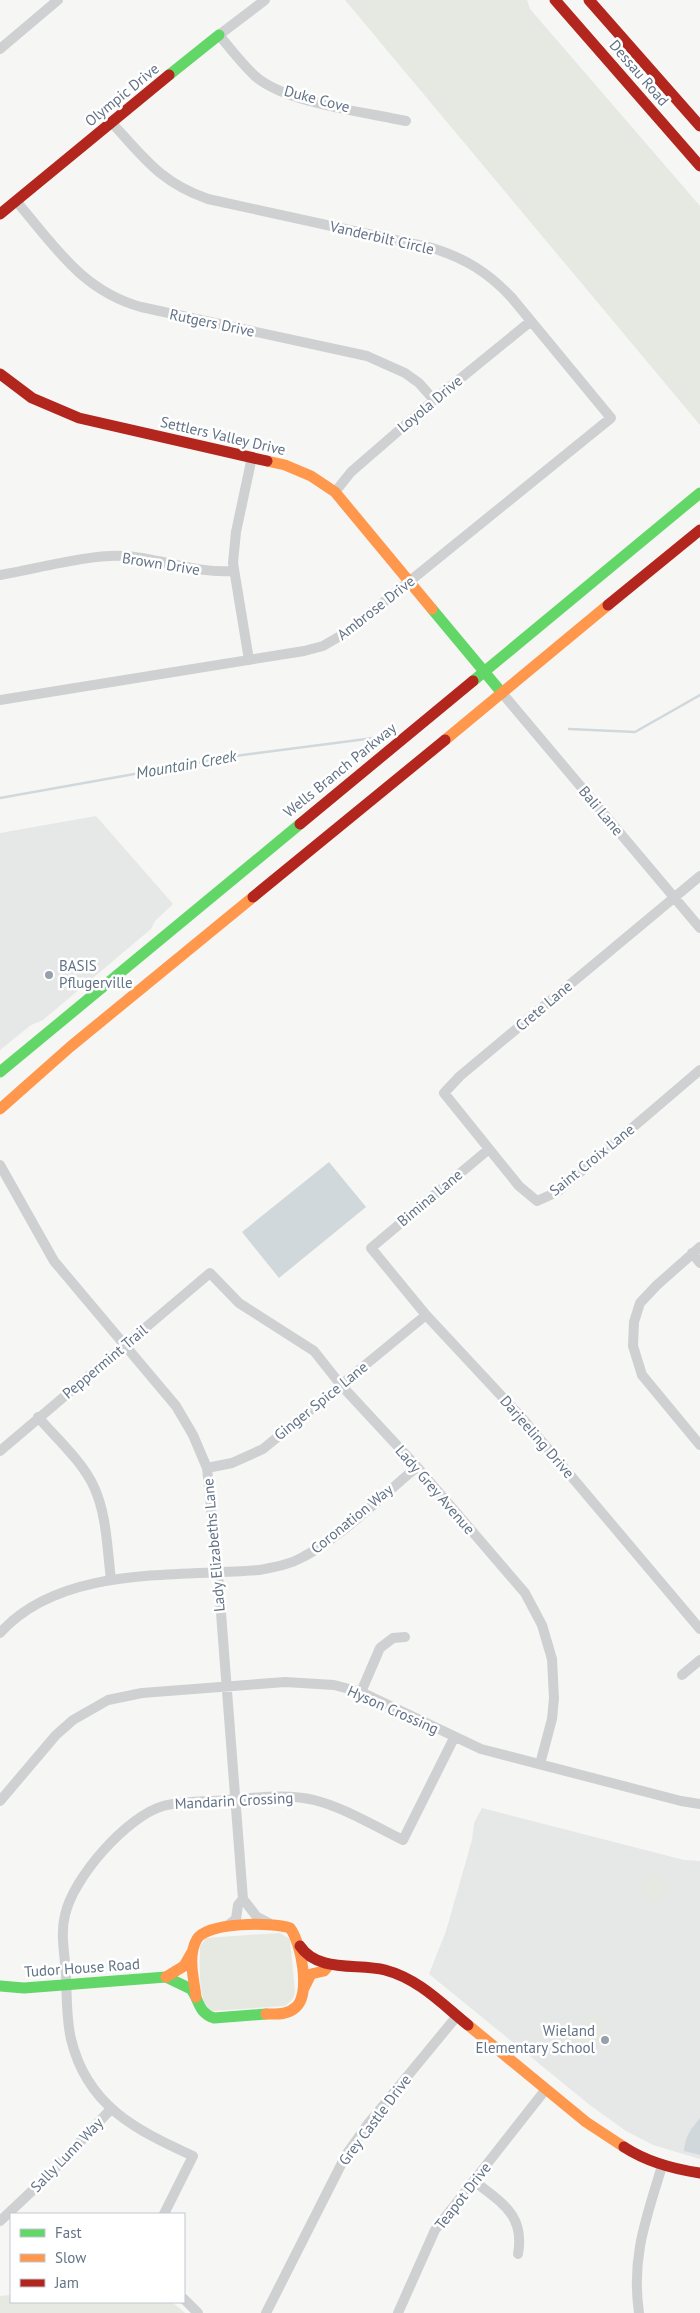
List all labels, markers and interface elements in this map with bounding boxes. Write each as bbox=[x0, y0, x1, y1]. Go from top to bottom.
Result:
street label: Dessau Road bbox=[606, 36, 673, 110]
street label: Olympic Drive bbox=[81, 59, 163, 130]
street label: Duke Cove bbox=[282, 81, 352, 116]
street label: Vanderbilt Circle bbox=[327, 216, 436, 259]
street label: Rutgers Drive bbox=[168, 304, 256, 341]
street label: Loyola Drive bbox=[393, 371, 466, 436]
street label: Settlers Valley Drive bbox=[159, 412, 288, 459]
street label: Brown Drive bbox=[121, 548, 201, 579]
street label: Ambrose Drive bbox=[333, 571, 418, 644]
street label: Wells Branch Parkway bbox=[279, 718, 400, 821]
water label: Mountain Creek bbox=[134, 745, 239, 783]
street label: Bali Lane bbox=[575, 782, 628, 840]
place label: BASIS Pflugerville bbox=[59, 956, 133, 992]
marker: BASIS Pflugerville bbox=[43, 969, 55, 981]
street label: Crete Lane bbox=[511, 976, 576, 1035]
street label: Saint Croix Lane bbox=[545, 1119, 638, 1200]
street label: Bimina Lane bbox=[393, 1165, 466, 1230]
street label: Peppermint Trail bbox=[58, 1320, 152, 1403]
street label: Ginger Spice Lane bbox=[270, 1357, 371, 1444]
street label: Darjeeling Drive bbox=[496, 1391, 579, 1482]
street label: Lady Grey Avenue bbox=[392, 1441, 479, 1538]
street label: Lady Elizabeths Lane bbox=[198, 1477, 229, 1613]
street label: Coronation Way bbox=[307, 1480, 397, 1558]
street label: Hyson Crossing bbox=[345, 1681, 442, 1738]
street label: Mandarin Crossing bbox=[174, 1788, 294, 1813]
street label: Tudor House Road bbox=[23, 1954, 140, 1981]
place label: Wieland Elementary School bbox=[475, 2021, 596, 2057]
marker: Wieland Elementary School bbox=[599, 2034, 611, 2046]
street label: Grey Castle Drive bbox=[334, 2071, 415, 2169]
street label: Sally Lunn Way bbox=[26, 2113, 107, 2196]
street label: Teapot Drive bbox=[430, 2158, 495, 2233]
legend bbox=[10, 2213, 185, 2303]
text: Fast bbox=[55, 2223, 82, 2242]
text: Slow bbox=[55, 2248, 86, 2267]
text: Jam bbox=[54, 2273, 79, 2292]

